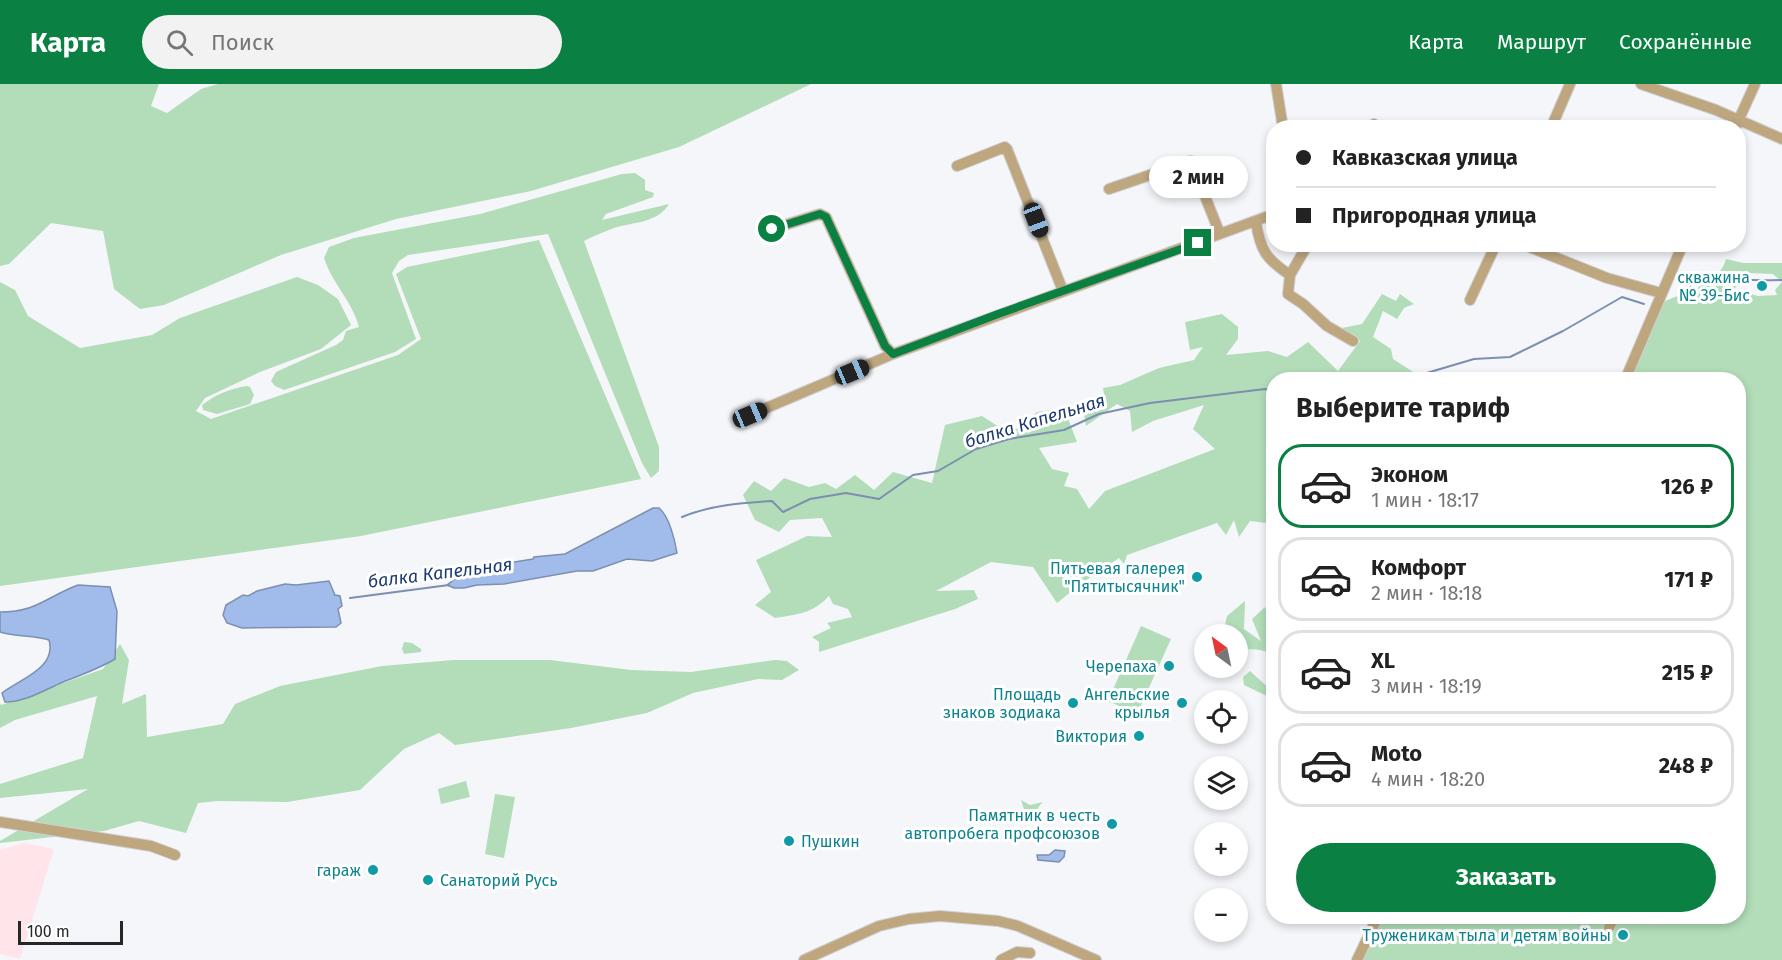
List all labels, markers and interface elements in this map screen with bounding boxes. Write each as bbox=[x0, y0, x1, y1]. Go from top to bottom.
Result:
search box bbox=[142, 15, 562, 69]
text: Карта bbox=[30, 26, 106, 59]
icon: search bbox=[163, 26, 196, 59]
text: Поиск bbox=[211, 29, 274, 56]
text: Карта bbox=[1408, 29, 1464, 55]
text: Маршрут bbox=[1497, 29, 1586, 55]
text: Сохранённые bbox=[1619, 29, 1752, 55]
text: Кавказская улица bbox=[1332, 144, 1518, 171]
callout: 2 мин bbox=[1148, 156, 1248, 198]
text: 2 мин bbox=[1172, 165, 1225, 189]
car bbox=[1021, 200, 1051, 240]
text: Пригородная улица bbox=[1332, 202, 1537, 229]
route start bbox=[758, 215, 785, 242]
route end bbox=[1184, 229, 1211, 256]
place label: скважина № 39-Бис bbox=[1677, 268, 1750, 305]
marker: скважина № 39-Бис bbox=[1755, 279, 1769, 293]
car bbox=[832, 357, 872, 387]
water label: балка Капельная bbox=[962, 389, 1108, 453]
text: Выберите тариф bbox=[1296, 392, 1510, 424]
car bbox=[730, 400, 770, 430]
icon: car bbox=[1299, 459, 1353, 513]
text: Эконом bbox=[1371, 461, 1448, 488]
text: 126 ₽ bbox=[1661, 473, 1713, 500]
text: 1 мин · 18:17 bbox=[1371, 488, 1479, 512]
icon: car bbox=[1299, 552, 1353, 606]
water label: балка Капельная bbox=[366, 553, 514, 593]
text: Комфорт bbox=[1371, 554, 1466, 581]
place label: Питьевая галерея "Пятитысячник" bbox=[1050, 559, 1185, 596]
text: 171 ₽ bbox=[1664, 566, 1713, 593]
marker: Питьевая галерея "Пятитысячник" bbox=[1190, 570, 1204, 584]
text: 2 мин · 18:18 bbox=[1371, 581, 1482, 605]
north arrow bbox=[1194, 624, 1248, 678]
map controls bbox=[1194, 624, 1248, 942]
icon: car bbox=[1299, 645, 1353, 699]
text: XL bbox=[1371, 647, 1395, 674]
place label: Черепаха bbox=[1086, 657, 1157, 676]
marker: Черепаха bbox=[1162, 659, 1176, 673]
text: 215 ₽ bbox=[1662, 659, 1713, 686]
text: 3 мин · 18:19 bbox=[1371, 674, 1482, 698]
place label: Площадь знаков зодиака bbox=[943, 685, 1061, 722]
place label: Ангельские крылья bbox=[1085, 685, 1170, 722]
button: locate bbox=[1194, 690, 1248, 744]
marker: Площадь знаков зодиака bbox=[1066, 696, 1080, 710]
marker: Ангельские крылья bbox=[1175, 696, 1189, 710]
place label: Виктория bbox=[1055, 727, 1127, 746]
marker: Виктория bbox=[1132, 729, 1146, 743]
icon: car bbox=[1299, 738, 1353, 792]
text: Moto bbox=[1371, 740, 1422, 767]
text: 248 ₽ bbox=[1659, 752, 1713, 779]
button: layers bbox=[1194, 756, 1248, 810]
text: 4 мин · 18:20 bbox=[1371, 767, 1485, 791]
place label: Памятник в честь автопробега профсоюзов bbox=[905, 806, 1100, 843]
marker: Памятник в честь автопробега профсоюзов bbox=[1105, 817, 1119, 831]
button: + bbox=[1194, 822, 1248, 876]
place label: Пушкин bbox=[801, 832, 860, 851]
marker: Пушкин bbox=[782, 834, 796, 848]
button: Заказать bbox=[1296, 843, 1716, 912]
place label: гараж bbox=[317, 861, 361, 880]
marker: гараж bbox=[366, 863, 380, 877]
place label: Санаторий Русь bbox=[440, 871, 557, 890]
marker: Санаторий Русь bbox=[421, 873, 435, 887]
button: − bbox=[1194, 888, 1248, 942]
scale bar bbox=[18, 918, 123, 946]
text: 100 m bbox=[27, 922, 70, 941]
place label: Труженикам тыла и детям войны bbox=[1363, 926, 1611, 945]
marker: Труженикам тыла и детям войны bbox=[1616, 928, 1630, 942]

